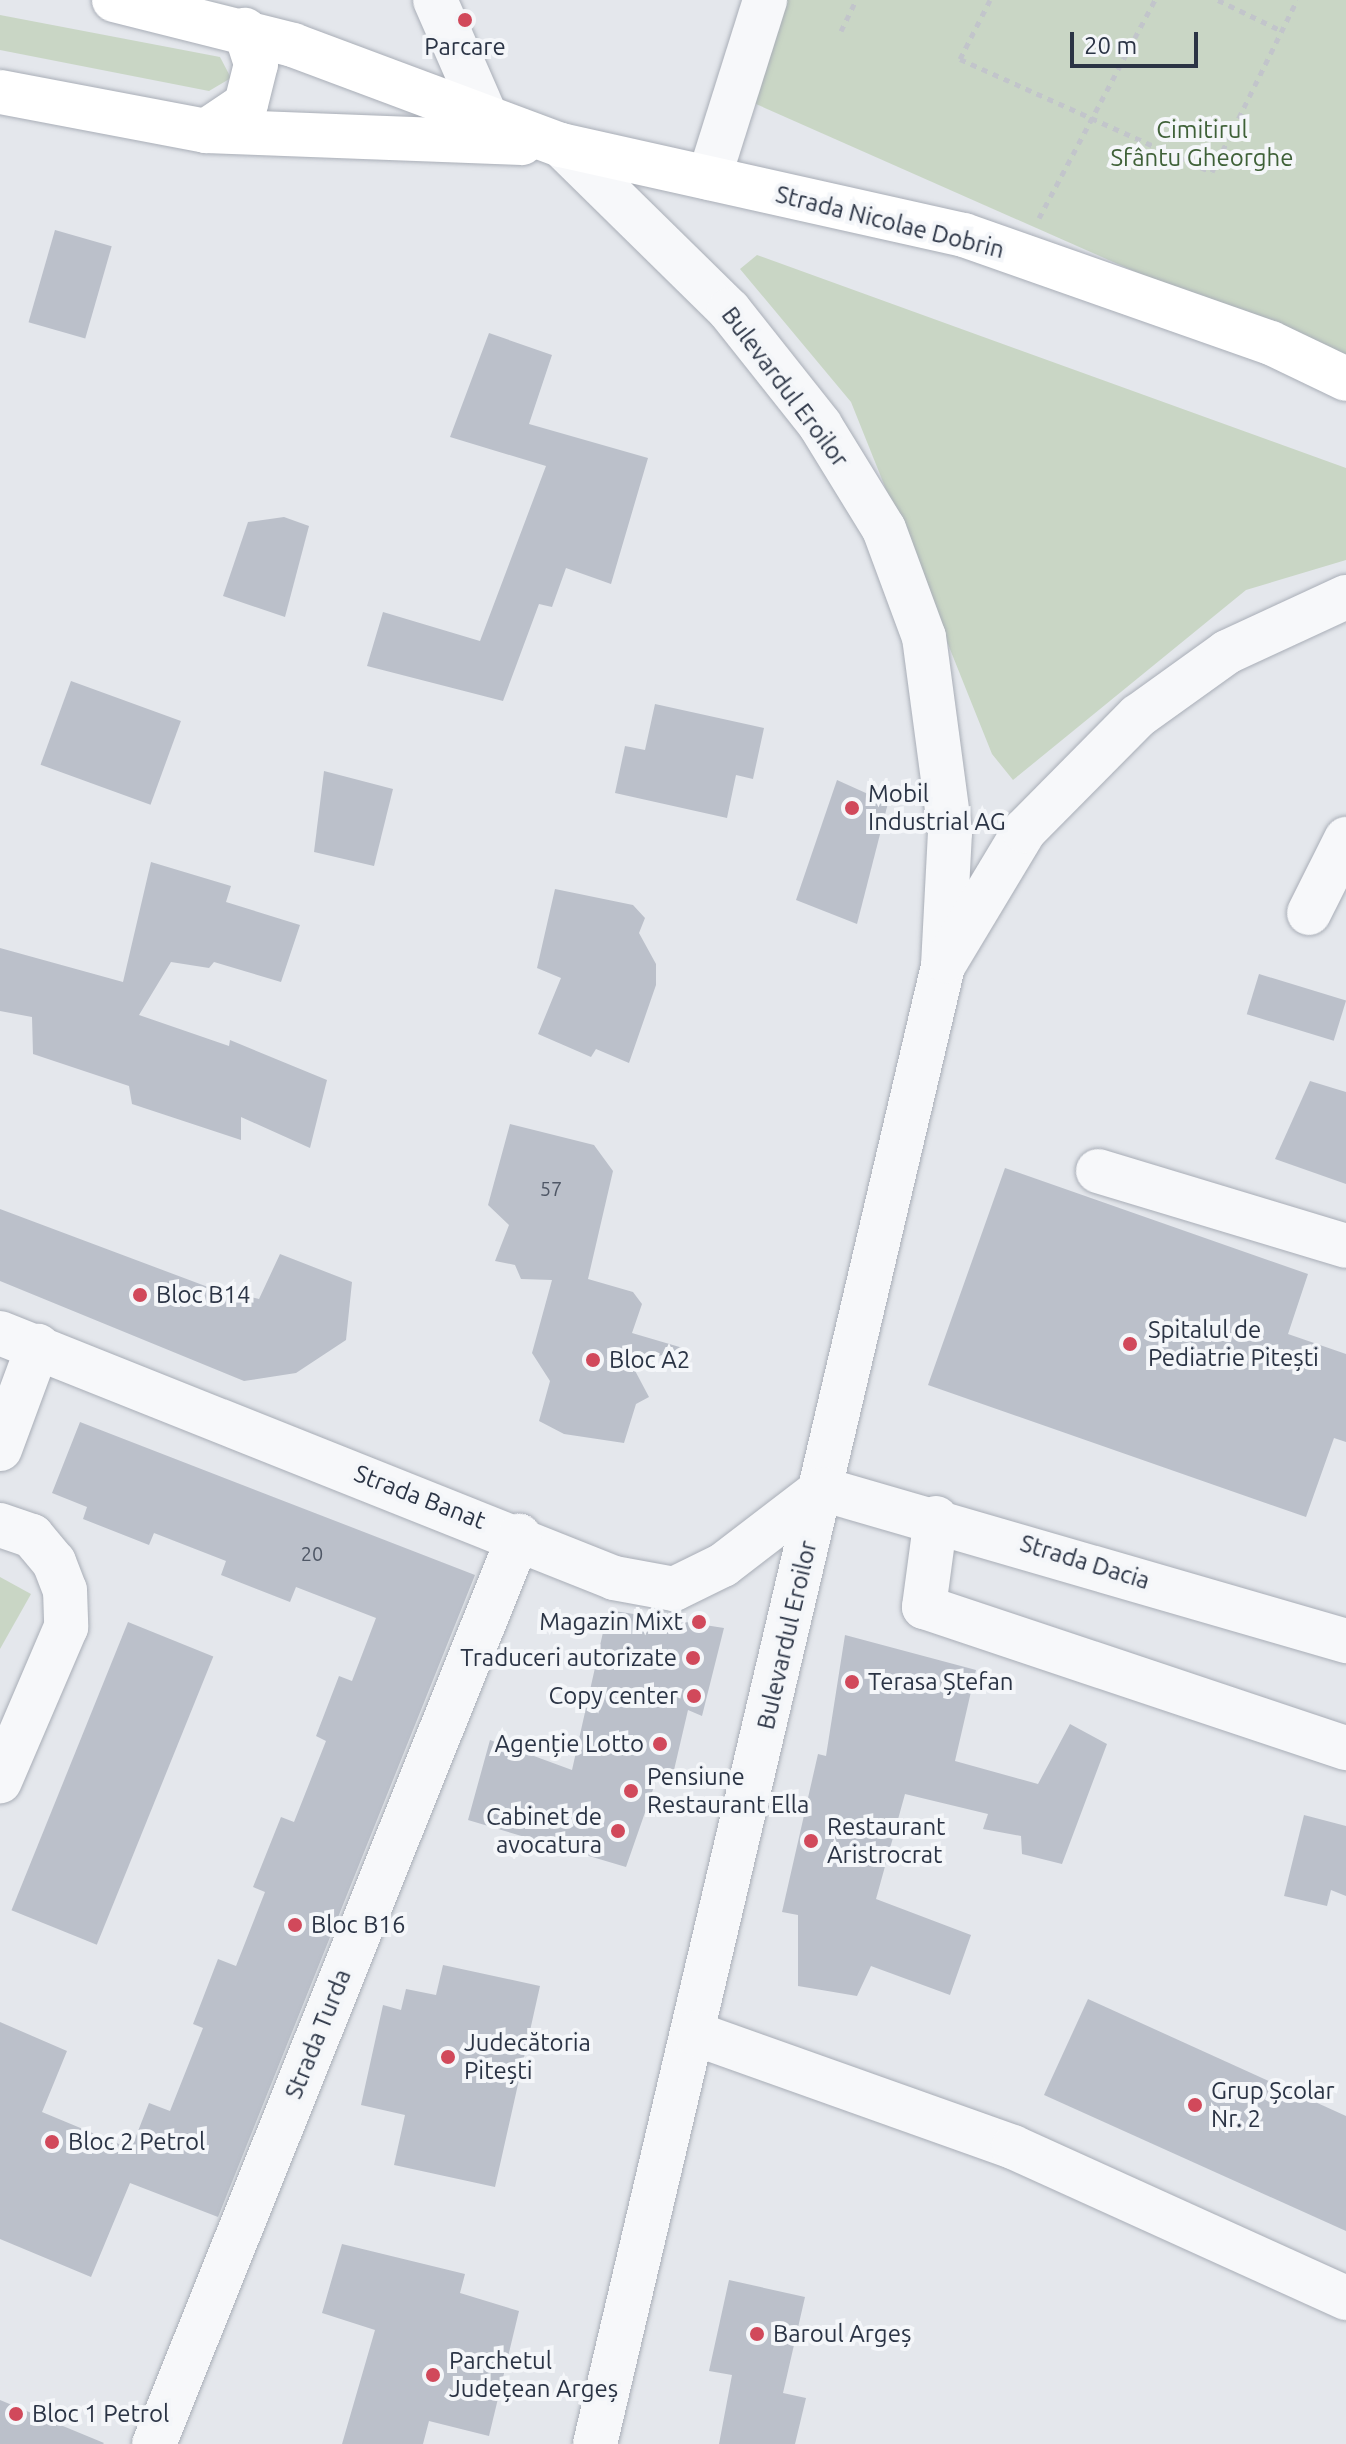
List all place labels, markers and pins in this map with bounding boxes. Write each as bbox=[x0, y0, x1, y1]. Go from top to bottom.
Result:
marker: Parcare bbox=[456, 11, 474, 29]
place label: Parcare bbox=[424, 33, 506, 61]
place label: Mobil Industrial AG bbox=[868, 780, 1006, 836]
marker: Mobil Industrial AG bbox=[843, 799, 861, 817]
place label: Bloc B14 bbox=[156, 1281, 251, 1309]
marker: Bloc B14 bbox=[131, 1286, 149, 1304]
place label: Spitalul de Pediatrie Pitești bbox=[1148, 1316, 1319, 1372]
marker: Spitalul de Pediatrie Pitești bbox=[1119, 1333, 1141, 1355]
place label: Bloc A2 bbox=[609, 1346, 690, 1374]
marker: Bloc A2 bbox=[584, 1351, 602, 1369]
place label: Magazin Mixt bbox=[539, 1608, 683, 1636]
marker: Magazin Mixt bbox=[690, 1613, 708, 1631]
place label: Traduceri autorizate bbox=[460, 1644, 677, 1672]
marker: Traduceri autorizate bbox=[684, 1649, 702, 1667]
place label: Terasa Ștefan bbox=[868, 1668, 1013, 1696]
marker: Terasa Ștefan bbox=[843, 1673, 861, 1691]
place label: Copy center bbox=[548, 1682, 678, 1710]
marker: Copy center bbox=[685, 1687, 703, 1705]
place label: Agenție Lotto bbox=[495, 1730, 644, 1758]
marker: Agenție Lotto bbox=[651, 1735, 669, 1753]
place label: Pensiune Restaurant Ella bbox=[647, 1763, 809, 1819]
marker: Pensiune Restaurant Ella bbox=[622, 1782, 640, 1800]
place label: Cabinet de avocatura bbox=[486, 1803, 602, 1859]
place label: Restaurant Aristrocrat bbox=[827, 1813, 946, 1869]
marker: Cabinet de avocatura bbox=[609, 1822, 627, 1840]
marker: Restaurant Aristrocrat bbox=[802, 1832, 820, 1850]
place label: Bloc B16 bbox=[311, 1911, 406, 1939]
marker: Bloc B16 bbox=[286, 1916, 304, 1934]
place label: Judecătoria Pitești bbox=[464, 2029, 591, 2085]
marker: Judecătoria Pitești bbox=[439, 2048, 457, 2066]
place label: Grup Școlar Nr. 2 bbox=[1211, 2077, 1335, 2133]
marker: Grup Școlar Nr. 2 bbox=[1186, 2096, 1204, 2114]
place label: Bloc 2 Petrol bbox=[68, 2128, 205, 2156]
marker: Bloc 2 Petrol bbox=[43, 2133, 61, 2151]
place label: Baroul Argeș bbox=[773, 2320, 911, 2348]
marker: Baroul Argeș bbox=[748, 2325, 766, 2343]
place label: Parchetul Județean Argeș bbox=[449, 2347, 618, 2403]
marker: Parchetul Județean Argeș bbox=[424, 2366, 442, 2384]
place label: Bloc 1 Petrol bbox=[32, 2400, 169, 2428]
marker: Bloc 1 Petrol bbox=[7, 2405, 25, 2423]

